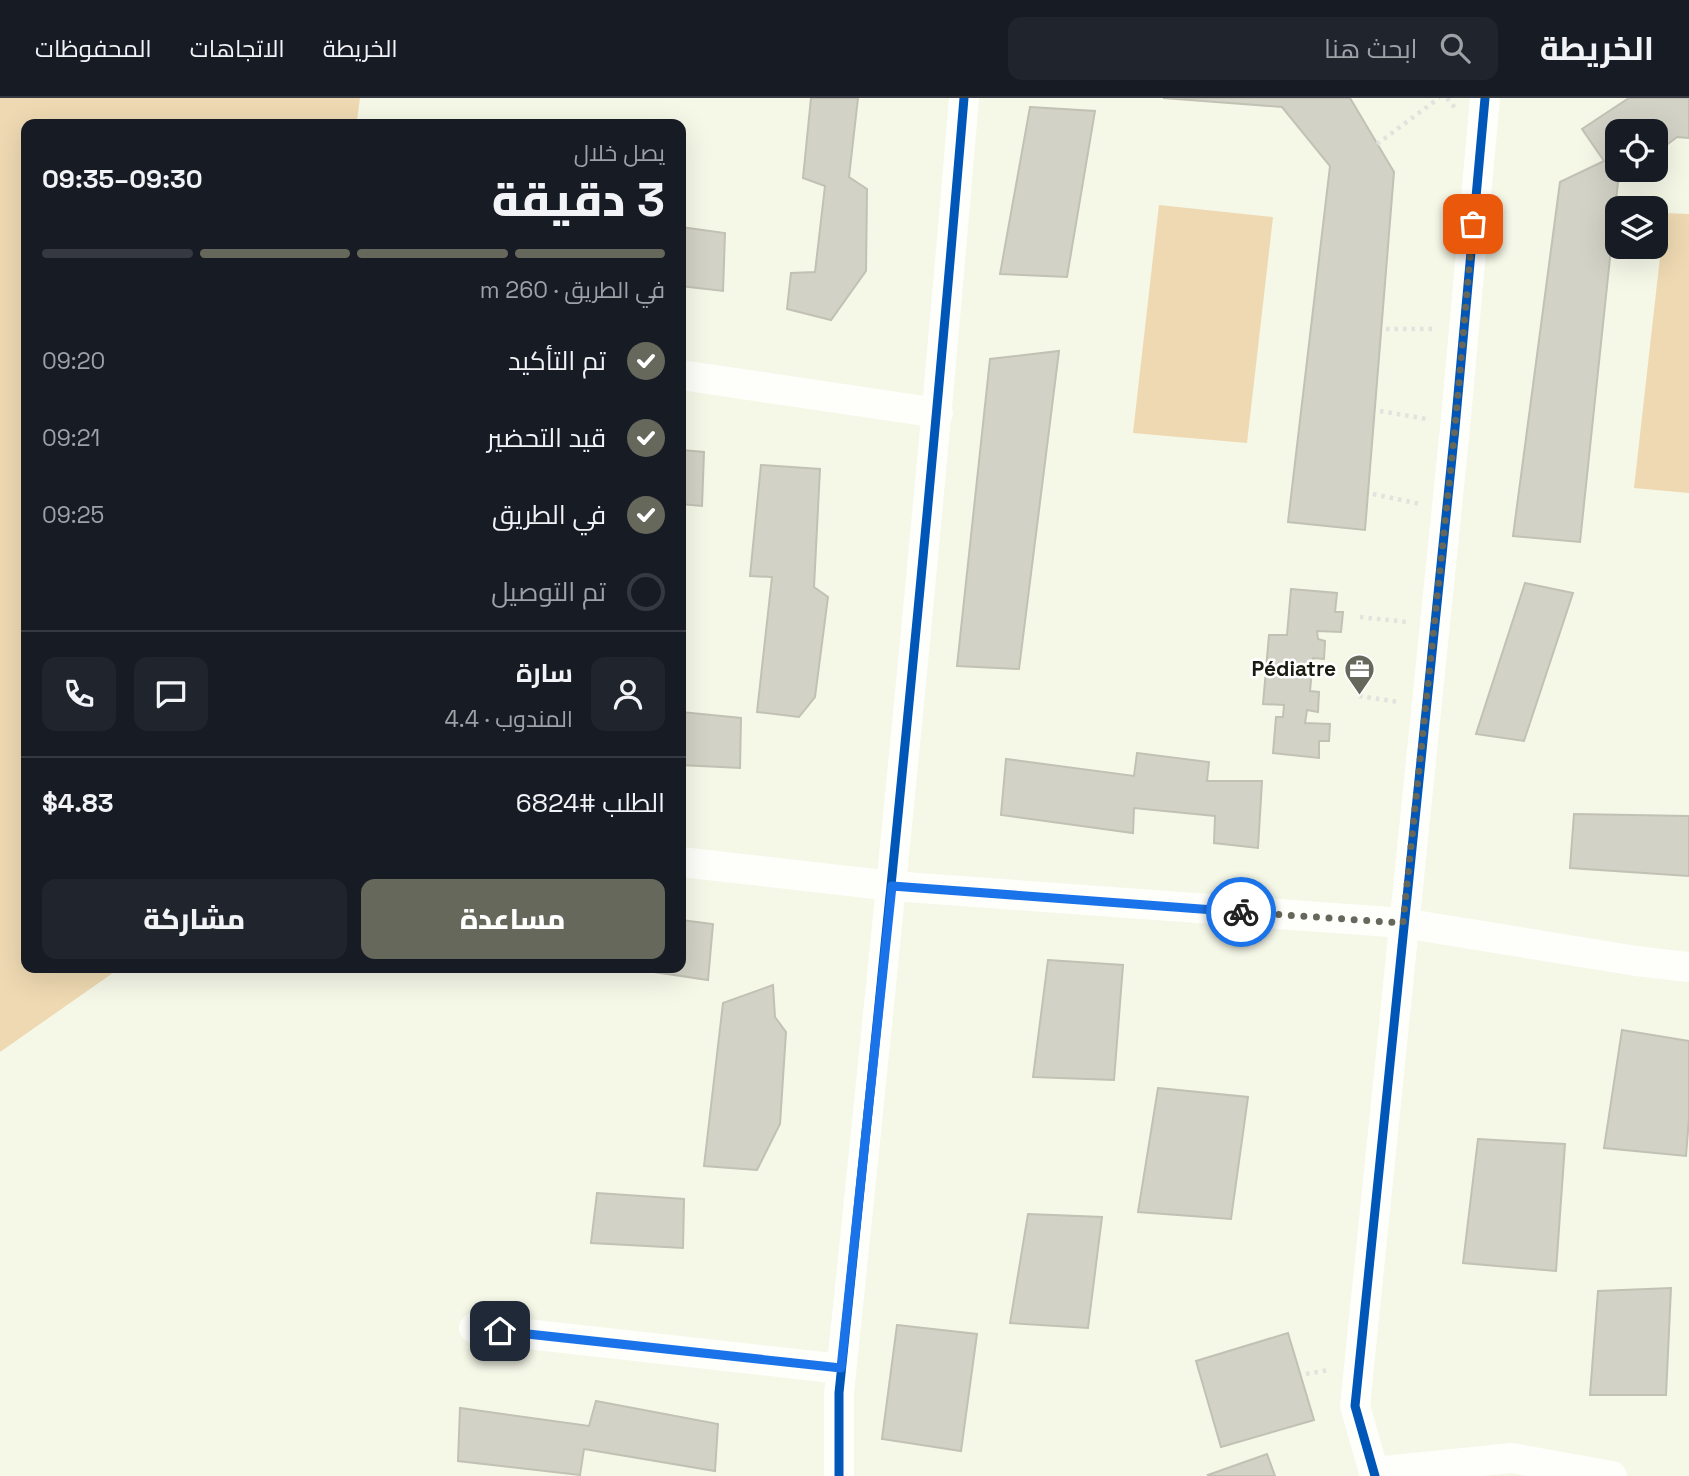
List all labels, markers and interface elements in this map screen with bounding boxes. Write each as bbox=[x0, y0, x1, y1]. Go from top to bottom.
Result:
search box bbox=[1008, 17, 1498, 80]
text: الخريطة bbox=[1540, 28, 1654, 70]
icon: search bbox=[1436, 29, 1474, 67]
text: ابحث هنا bbox=[1324, 32, 1418, 66]
text: المحفوظات bbox=[35, 33, 152, 64]
text: الاتجاهات bbox=[190, 33, 285, 64]
text: الخريطة bbox=[323, 33, 398, 64]
map controls bbox=[1605, 119, 1668, 259]
button: locate bbox=[1605, 119, 1668, 182]
text: يصل خلال bbox=[574, 138, 665, 168]
text: 09:30–09:35 bbox=[42, 162, 203, 196]
text: 3 دقيقة bbox=[492, 171, 665, 229]
pin bbox=[1443, 194, 1503, 254]
button: layers bbox=[1605, 196, 1668, 259]
icon: bag bbox=[1454, 205, 1492, 243]
text: في الطريق · 260 m bbox=[480, 275, 665, 305]
icon: check bbox=[627, 342, 665, 380]
text: تم التأكيد bbox=[508, 344, 606, 378]
text: 09:20 bbox=[42, 346, 105, 376]
icon: check bbox=[627, 419, 665, 457]
text: قيد التحضير bbox=[487, 421, 606, 455]
text: 09:21 bbox=[42, 423, 100, 453]
icon: check bbox=[627, 496, 665, 534]
text: في الطريق bbox=[492, 498, 606, 532]
text: 09:25 bbox=[42, 500, 104, 530]
text: تم التوصيل bbox=[491, 575, 606, 609]
office icon: Pédiatre bbox=[1342, 652, 1376, 696]
place label: Pédiatre bbox=[1251, 655, 1336, 682]
text: سارة bbox=[516, 656, 573, 690]
button: phone bbox=[42, 657, 116, 731]
button: chat bbox=[134, 657, 208, 731]
button: person bbox=[591, 657, 665, 731]
text: المندوب · 4.4 bbox=[444, 704, 573, 734]
text: $4.83 bbox=[42, 786, 113, 820]
text: الطلب #6824 bbox=[516, 786, 665, 820]
courier bbox=[1206, 877, 1276, 947]
button: مشاركة bbox=[42, 879, 347, 959]
button: مساعدة bbox=[361, 879, 665, 959]
icon: bike bbox=[1222, 893, 1260, 931]
pin bbox=[470, 1301, 530, 1361]
icon: home bbox=[481, 1312, 519, 1350]

